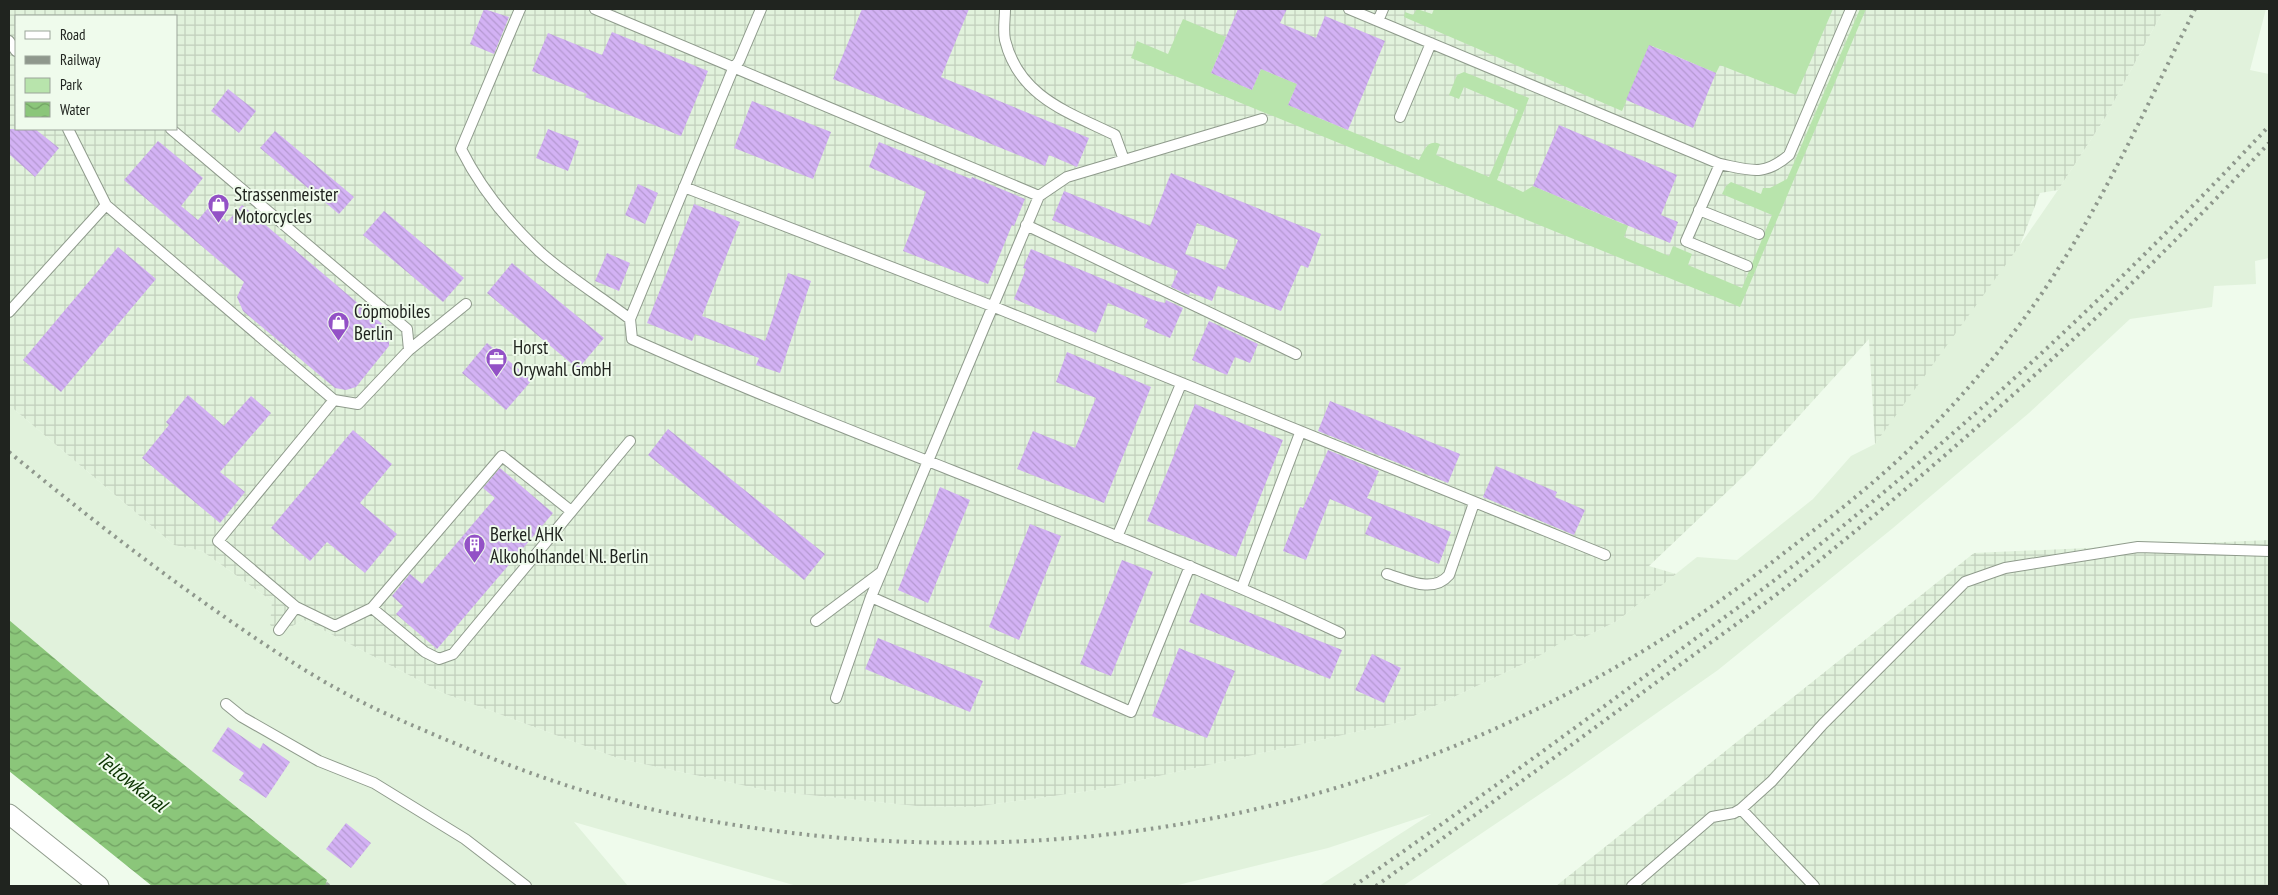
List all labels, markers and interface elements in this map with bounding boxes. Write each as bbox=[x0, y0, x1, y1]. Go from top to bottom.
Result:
legend bbox=[15, 15, 178, 130]
text: Road bbox=[60, 25, 86, 44]
text: Railway bbox=[60, 50, 101, 69]
text: Park bbox=[60, 75, 82, 94]
text: Water bbox=[60, 100, 91, 119]
place label: Strassenmeister Motorcycles bbox=[234, 182, 339, 228]
shop icon: Strassenmeister Motorcycles bbox=[206, 193, 230, 224]
place label: Cöpmobiles Berlin bbox=[354, 299, 430, 345]
shop icon: Cöpmobiles Berlin bbox=[326, 310, 350, 341]
place label: Horst Orywahl GmbH bbox=[513, 335, 612, 381]
office icon: Horst Orywahl GmbH bbox=[485, 346, 509, 377]
place label: Berkel AHK Alkoholhandel Nl. Berlin bbox=[490, 522, 648, 568]
building icon: Berkel AHK Alkoholhandel Nl. Berlin bbox=[462, 533, 486, 564]
water label: Teltowkanal bbox=[91, 746, 174, 819]

